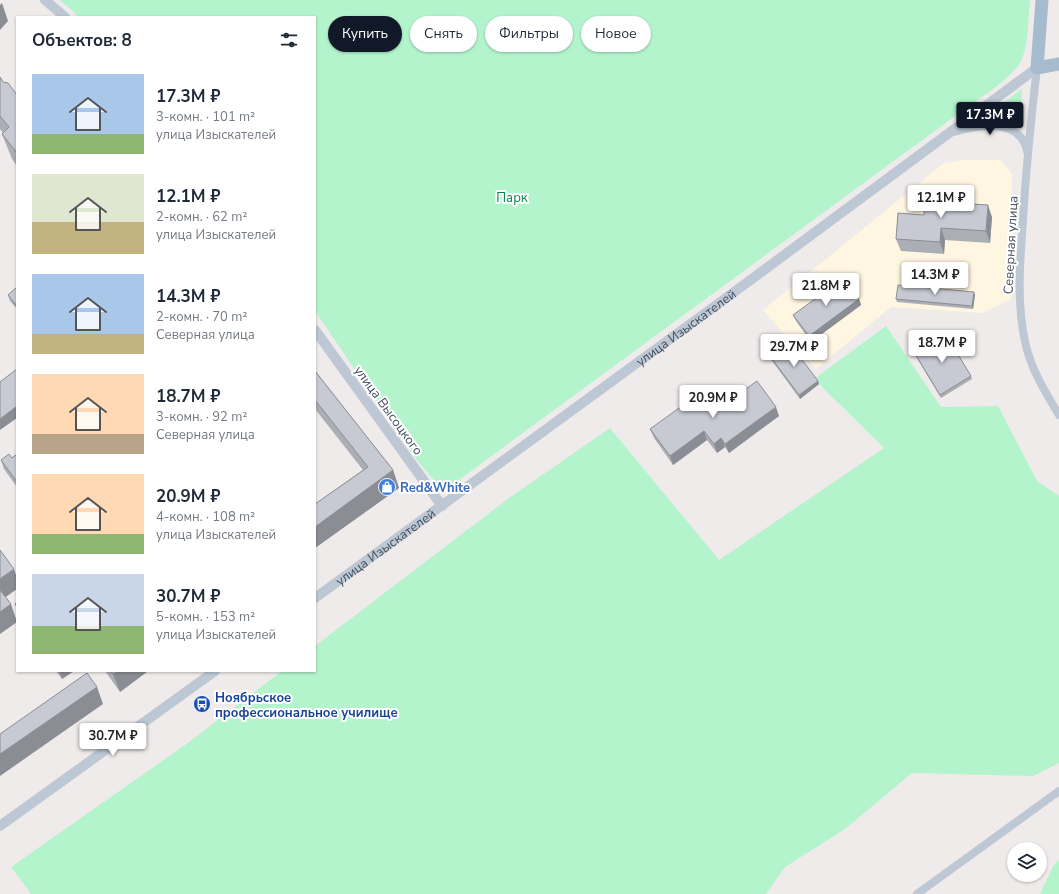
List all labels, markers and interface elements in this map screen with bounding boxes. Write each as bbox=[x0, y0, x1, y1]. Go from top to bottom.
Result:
chip: Купить bbox=[328, 16, 402, 52]
chip: Снять bbox=[410, 16, 477, 52]
chip: Фильтры bbox=[485, 16, 573, 52]
chip: Новое bbox=[581, 16, 651, 52]
text: Объектов: 8 bbox=[32, 29, 132, 52]
icon: filters bbox=[278, 29, 300, 51]
text: 17.3M ₽ bbox=[156, 85, 220, 108]
icon: home bbox=[64, 90, 112, 138]
pin: 17.3M ₽ bbox=[953, 102, 1027, 136]
text: 17.3M ₽ bbox=[965, 106, 1015, 124]
text: 3-комн. · 101 m² bbox=[156, 108, 255, 126]
text: улица Изыскателей bbox=[156, 126, 276, 144]
text: 12.1M ₽ bbox=[156, 185, 220, 208]
pin: 12.1M ₽ bbox=[904, 185, 978, 219]
park label: Парк bbox=[496, 189, 528, 207]
text: 12.1M ₽ bbox=[916, 189, 966, 207]
icon: home bbox=[64, 190, 112, 238]
street label: Северная улица bbox=[999, 195, 1023, 295]
text: 2-комн. · 62 m² bbox=[156, 208, 247, 226]
text: улица Изыскателей bbox=[156, 226, 276, 244]
pin: 14.3M ₽ bbox=[898, 262, 972, 296]
text: 14.3M ₽ bbox=[910, 266, 960, 284]
pin: 21.8M ₽ bbox=[789, 273, 863, 307]
text: 21.8M ₽ bbox=[801, 277, 851, 295]
text: 14.3M ₽ bbox=[156, 285, 220, 308]
street label: улица Изыскателей bbox=[632, 285, 740, 371]
icon: home bbox=[64, 290, 112, 338]
text: 2-комн. · 70 m² bbox=[156, 308, 247, 326]
text: Северная улица bbox=[156, 326, 255, 344]
pin: 18.7M ₽ bbox=[905, 330, 979, 364]
pin: 29.7M ₽ bbox=[757, 334, 831, 368]
text: 18.7M ₽ bbox=[917, 334, 967, 352]
text: 29.7M ₽ bbox=[769, 338, 819, 356]
street label: улица Высоцкого bbox=[350, 362, 427, 459]
text: 18.7M ₽ bbox=[156, 385, 220, 408]
pin: 20.9M ₽ bbox=[676, 385, 750, 419]
text: 20.9M ₽ bbox=[688, 389, 738, 407]
icon: home bbox=[64, 390, 112, 438]
text: 3-комн. · 92 m² bbox=[156, 408, 247, 426]
text: Северная улица bbox=[156, 426, 255, 444]
shop icon: Red&White bbox=[377, 477, 397, 497]
place label: Red&White bbox=[400, 479, 470, 497]
text: 20.9M ₽ bbox=[156, 485, 220, 508]
icon: home bbox=[64, 490, 112, 538]
street label: улица Изыскателей bbox=[332, 505, 440, 590]
text: 4-комн. · 108 m² bbox=[156, 508, 255, 526]
text: улица Изыскателей bbox=[156, 526, 276, 544]
text: 30.7M ₽ bbox=[156, 585, 220, 608]
icon: home bbox=[64, 590, 112, 638]
text: 5-комн. · 153 m² bbox=[156, 608, 255, 626]
text: улица Изыскателей bbox=[156, 626, 276, 644]
place label: Ноябрьское профессиональное училище bbox=[215, 689, 398, 722]
bus stop icon: Ноябрьское профессиональное училище bbox=[192, 694, 212, 714]
pin: 30.7M ₽ bbox=[76, 723, 150, 757]
text: 30.7M ₽ bbox=[88, 727, 138, 745]
map controls bbox=[1007, 842, 1047, 882]
button: layers bbox=[1007, 842, 1047, 882]

